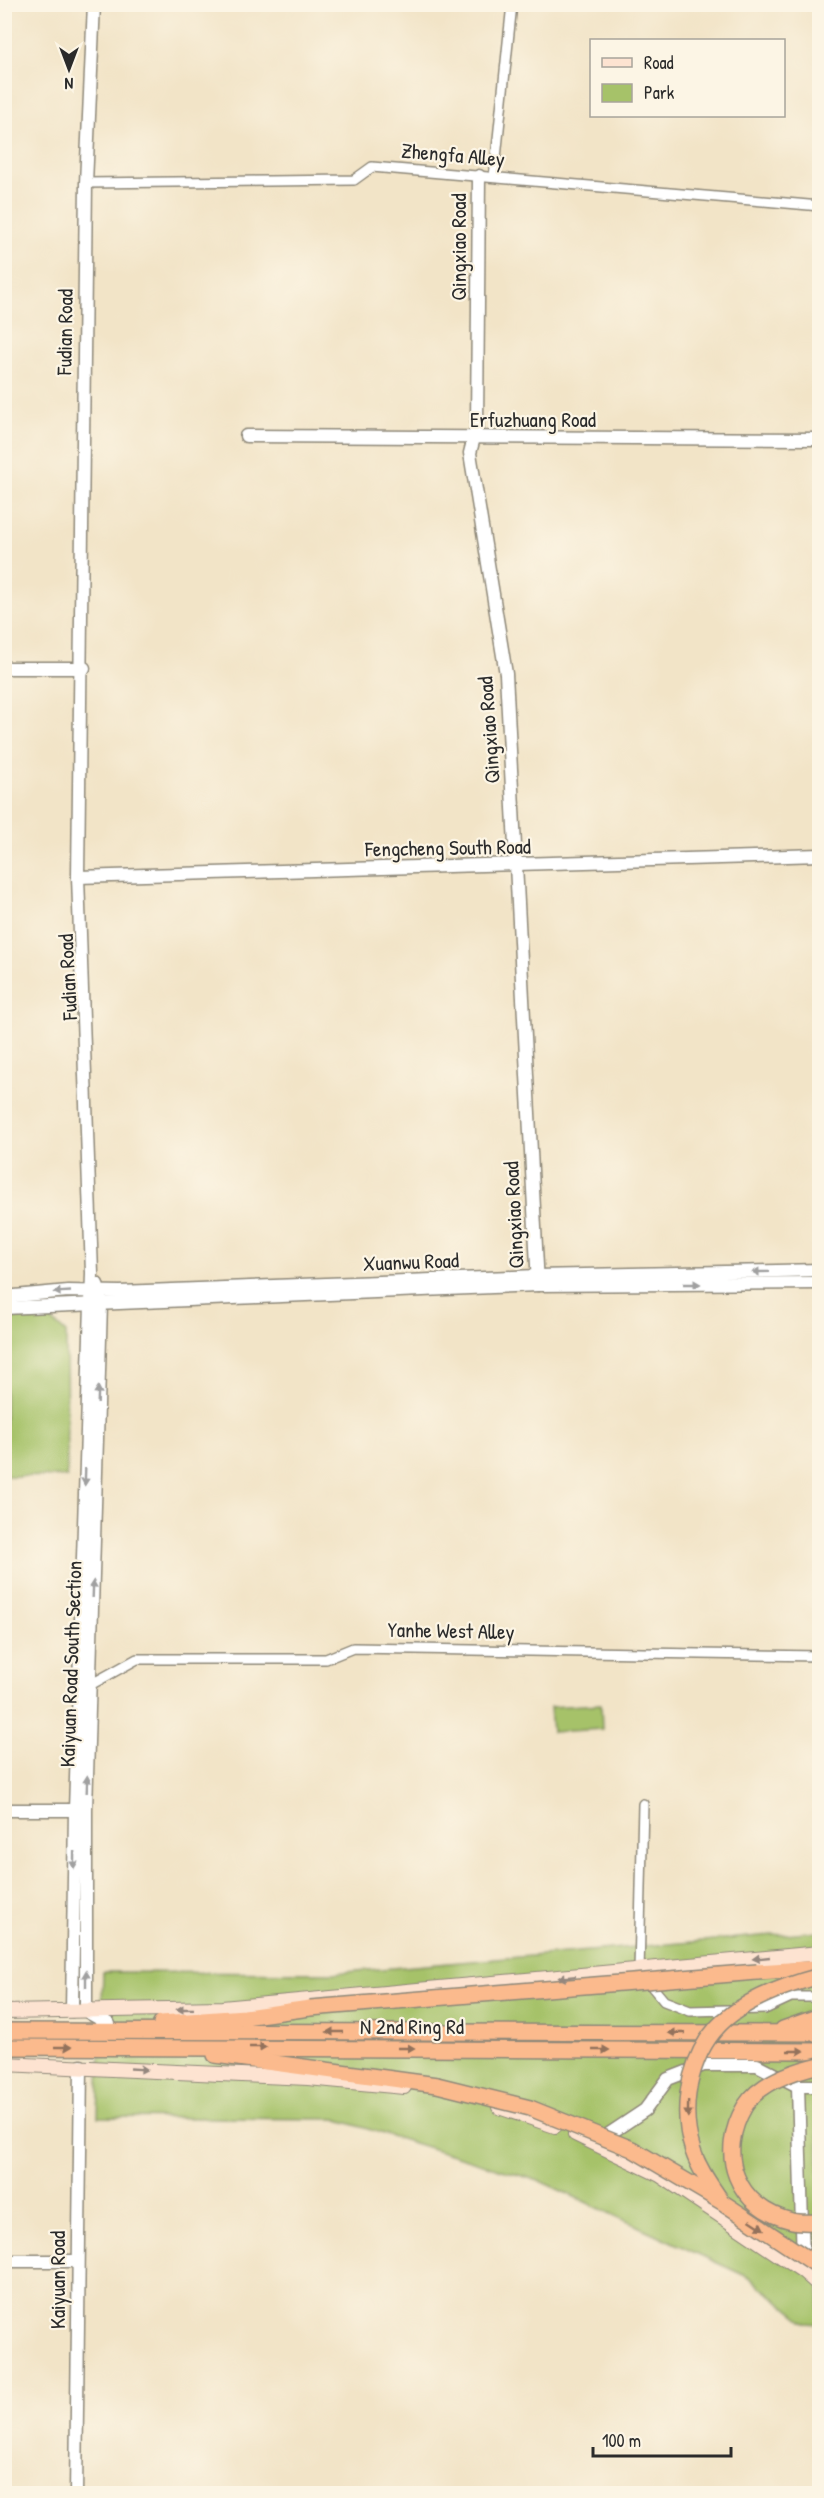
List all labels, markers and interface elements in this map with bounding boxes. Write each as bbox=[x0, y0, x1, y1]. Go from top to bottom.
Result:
north arrow bbox=[39, 39, 99, 99]
legend bbox=[590, 39, 785, 117]
text: Road bbox=[644, 50, 674, 75]
text: N bbox=[64, 73, 73, 95]
text: Park bbox=[644, 80, 675, 105]
street label: Zhengfa Alley bbox=[400, 136, 506, 173]
street label: Qingxiao Road bbox=[444, 193, 473, 301]
street label: Fudian Road bbox=[49, 289, 80, 376]
street label: Erfuzhuang Road bbox=[470, 405, 596, 434]
street label: Qingxiao Road bbox=[470, 675, 507, 785]
street label: Fengcheng South Road bbox=[364, 832, 531, 863]
street label: Fudian Road bbox=[51, 933, 84, 1022]
street label: Qingxiao Road bbox=[496, 1161, 531, 1269]
street label: Xuanwu Road bbox=[362, 1245, 460, 1278]
one-way arrow bbox=[752, 1267, 771, 1277]
one-way arrow bbox=[683, 1279, 702, 1289]
one-way arrow bbox=[53, 1288, 72, 1297]
one-way arrow bbox=[94, 1385, 103, 1404]
one-way arrow bbox=[80, 1467, 90, 1486]
street label: Kaiyuan Road South Section bbox=[52, 1560, 89, 1768]
one-way arrow bbox=[88, 1580, 98, 1599]
street label: Yanhe West Alley bbox=[387, 1615, 515, 1646]
one-way arrow bbox=[82, 1775, 92, 1794]
one-way arrow bbox=[69, 1851, 79, 1870]
one-way arrow bbox=[752, 1953, 771, 1963]
one-way arrow bbox=[81, 1970, 91, 1989]
one-way arrow bbox=[558, 1972, 577, 1982]
one-way arrow bbox=[175, 2004, 194, 2014]
street label: N 2nd Ring Rd bbox=[360, 2012, 464, 2041]
one-way arrow bbox=[326, 2027, 345, 2037]
one-way arrow bbox=[668, 2028, 687, 2038]
one-way arrow bbox=[53, 2042, 72, 2052]
one-way arrow bbox=[248, 2042, 267, 2052]
one-way arrow bbox=[396, 2043, 415, 2053]
one-way arrow bbox=[591, 2045, 610, 2055]
one-way arrow bbox=[786, 2046, 805, 2056]
one-way arrow bbox=[130, 2065, 149, 2074]
one-way arrow bbox=[683, 2100, 693, 2119]
one-way arrow bbox=[749, 2219, 765, 2231]
street label: Kaiyuan Road bbox=[43, 2231, 72, 2329]
scale bar bbox=[593, 2420, 731, 2458]
text: 100 m bbox=[602, 2428, 641, 2453]

